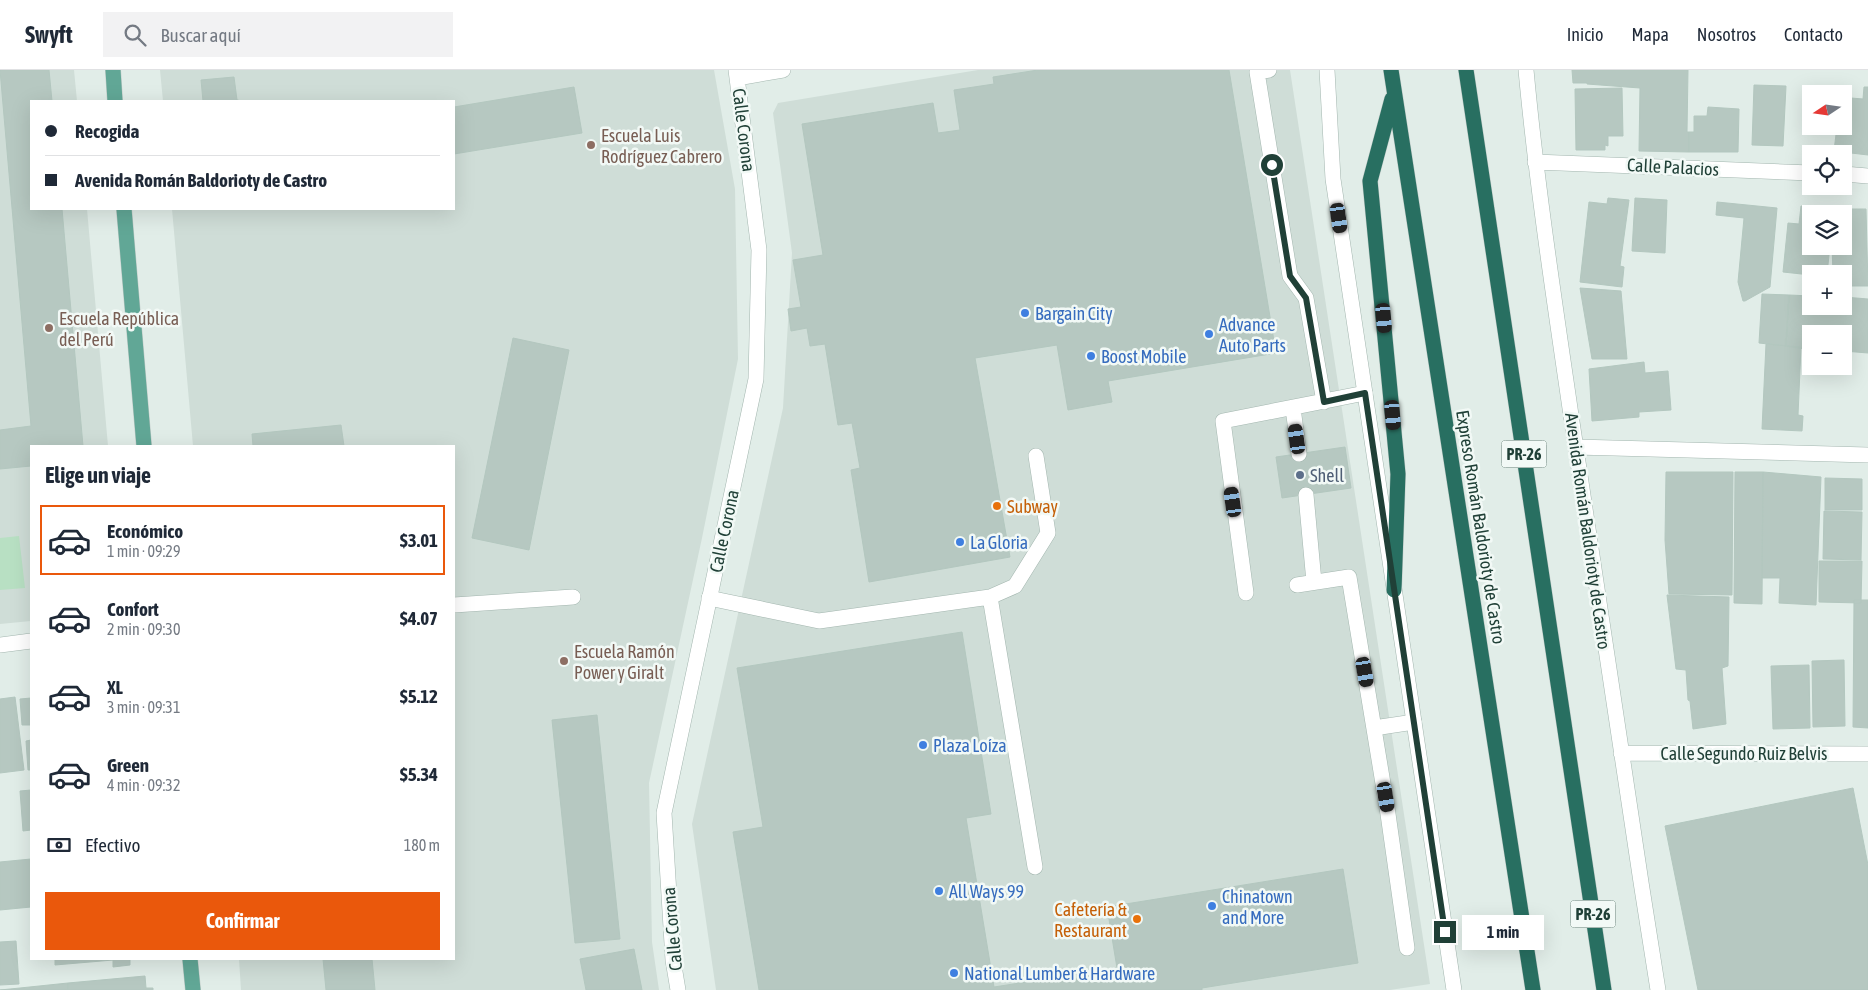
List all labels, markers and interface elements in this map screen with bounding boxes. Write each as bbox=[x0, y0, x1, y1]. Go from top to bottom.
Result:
search box bbox=[103, 12, 453, 57]
text: Swyft bbox=[25, 21, 73, 48]
icon: search bbox=[121, 21, 149, 49]
text: Buscar aquí bbox=[161, 24, 241, 46]
text: Inicio bbox=[1567, 24, 1603, 45]
text: Mapa bbox=[1631, 24, 1669, 45]
text: Nosotros bbox=[1697, 24, 1756, 45]
text: Contacto bbox=[1784, 24, 1843, 45]
north arrow bbox=[1802, 85, 1852, 135]
map controls bbox=[1802, 85, 1852, 375]
street label: Calle Corona bbox=[728, 87, 760, 173]
text: Recogida bbox=[75, 120, 139, 142]
place label: Escuela Luis Rodríguez Cabrero bbox=[601, 125, 722, 167]
marker: Escuela Luis Rodríguez Cabrero bbox=[585, 139, 597, 151]
button: locate bbox=[1802, 145, 1852, 195]
route start bbox=[1261, 154, 1283, 176]
street label: Calle Palacios bbox=[1626, 154, 1720, 180]
text: Avenida Román Baldorioty de Castro bbox=[75, 169, 327, 191]
car bbox=[1329, 202, 1348, 234]
button: layers bbox=[1802, 205, 1852, 255]
button: + bbox=[1802, 265, 1852, 315]
car bbox=[1375, 302, 1392, 334]
place label: Bargain City bbox=[1035, 303, 1113, 324]
marker: Bargain City bbox=[1019, 307, 1031, 319]
place label: Escuela República del Perú bbox=[59, 308, 179, 350]
place label: Advance Auto Parts bbox=[1219, 314, 1286, 356]
marker: Escuela República del Perú bbox=[43, 322, 55, 334]
button: − bbox=[1802, 325, 1852, 375]
marker: Advance Auto Parts bbox=[1203, 328, 1215, 340]
place label: Boost Mobile bbox=[1101, 346, 1186, 367]
marker: Boost Mobile bbox=[1085, 350, 1097, 362]
car bbox=[1384, 399, 1401, 431]
street label: Expreso Román Baldorioty de Castro bbox=[1452, 408, 1510, 646]
street label: Avenida Román Baldorioty de Castro bbox=[1561, 411, 1615, 651]
car bbox=[1287, 423, 1306, 455]
road number: PR-26 bbox=[1502, 440, 1546, 468]
text: Elige un viaje bbox=[45, 462, 151, 488]
place label: Shell bbox=[1310, 465, 1344, 486]
marker: Shell bbox=[1294, 469, 1306, 481]
car bbox=[1223, 486, 1242, 518]
street label: Calle Corona bbox=[705, 488, 743, 574]
place label: Subway bbox=[1007, 496, 1058, 517]
marker: Subway bbox=[991, 500, 1003, 512]
icon: car bbox=[47, 518, 92, 563]
text: Económico bbox=[107, 520, 183, 542]
text: $3.01 bbox=[400, 529, 438, 551]
place label: La Gloria bbox=[970, 532, 1028, 553]
marker: La Gloria bbox=[954, 536, 966, 548]
text: 1 min · 09:29 bbox=[107, 542, 180, 560]
icon: car bbox=[47, 596, 92, 641]
text: Confort bbox=[107, 598, 159, 620]
text: $4.07 bbox=[400, 607, 438, 629]
text: 2 min · 09:30 bbox=[107, 620, 180, 638]
place label: Escuela Ramón Power y Giralt bbox=[574, 641, 675, 683]
marker: Escuela Ramón Power y Giralt bbox=[558, 655, 570, 667]
car bbox=[1355, 656, 1374, 688]
icon: car bbox=[47, 674, 92, 719]
text: XL bbox=[107, 676, 123, 698]
text: $5.12 bbox=[400, 685, 438, 707]
text: 3 min · 09:31 bbox=[107, 698, 180, 716]
place label: Plaza Loíza bbox=[933, 735, 1007, 756]
marker: Plaza Loíza bbox=[917, 739, 929, 751]
street label: Calle Segundo Ruiz Belvis bbox=[1661, 743, 1827, 764]
icon: car bbox=[47, 752, 92, 797]
text: Green bbox=[107, 754, 149, 776]
text: $5.34 bbox=[400, 763, 438, 785]
text: 4 min · 09:32 bbox=[107, 776, 180, 794]
car bbox=[1376, 781, 1395, 813]
icon: cash bbox=[45, 831, 73, 859]
text: Efectivo bbox=[85, 834, 140, 856]
text: 180 m bbox=[404, 836, 440, 854]
place label: All Ways 99 bbox=[949, 881, 1024, 902]
marker: All Ways 99 bbox=[933, 885, 945, 897]
street label: Calle Corona bbox=[658, 886, 686, 972]
place label: Chinatown and More bbox=[1222, 886, 1293, 928]
button: Confirmar bbox=[45, 892, 440, 950]
place label: Cafetería & Restaurant bbox=[1054, 899, 1128, 941]
marker: Chinatown and More bbox=[1206, 900, 1218, 912]
road number: PR-26 bbox=[1570, 901, 1616, 928]
marker: Cafetería & Restaurant bbox=[1131, 913, 1143, 925]
callout: 1 min bbox=[1462, 914, 1545, 950]
route end bbox=[1434, 921, 1456, 943]
text: 1 min bbox=[1487, 923, 1519, 941]
place label: National Lumber & Hardware bbox=[964, 963, 1155, 984]
marker: National Lumber & Hardware bbox=[948, 967, 960, 979]

